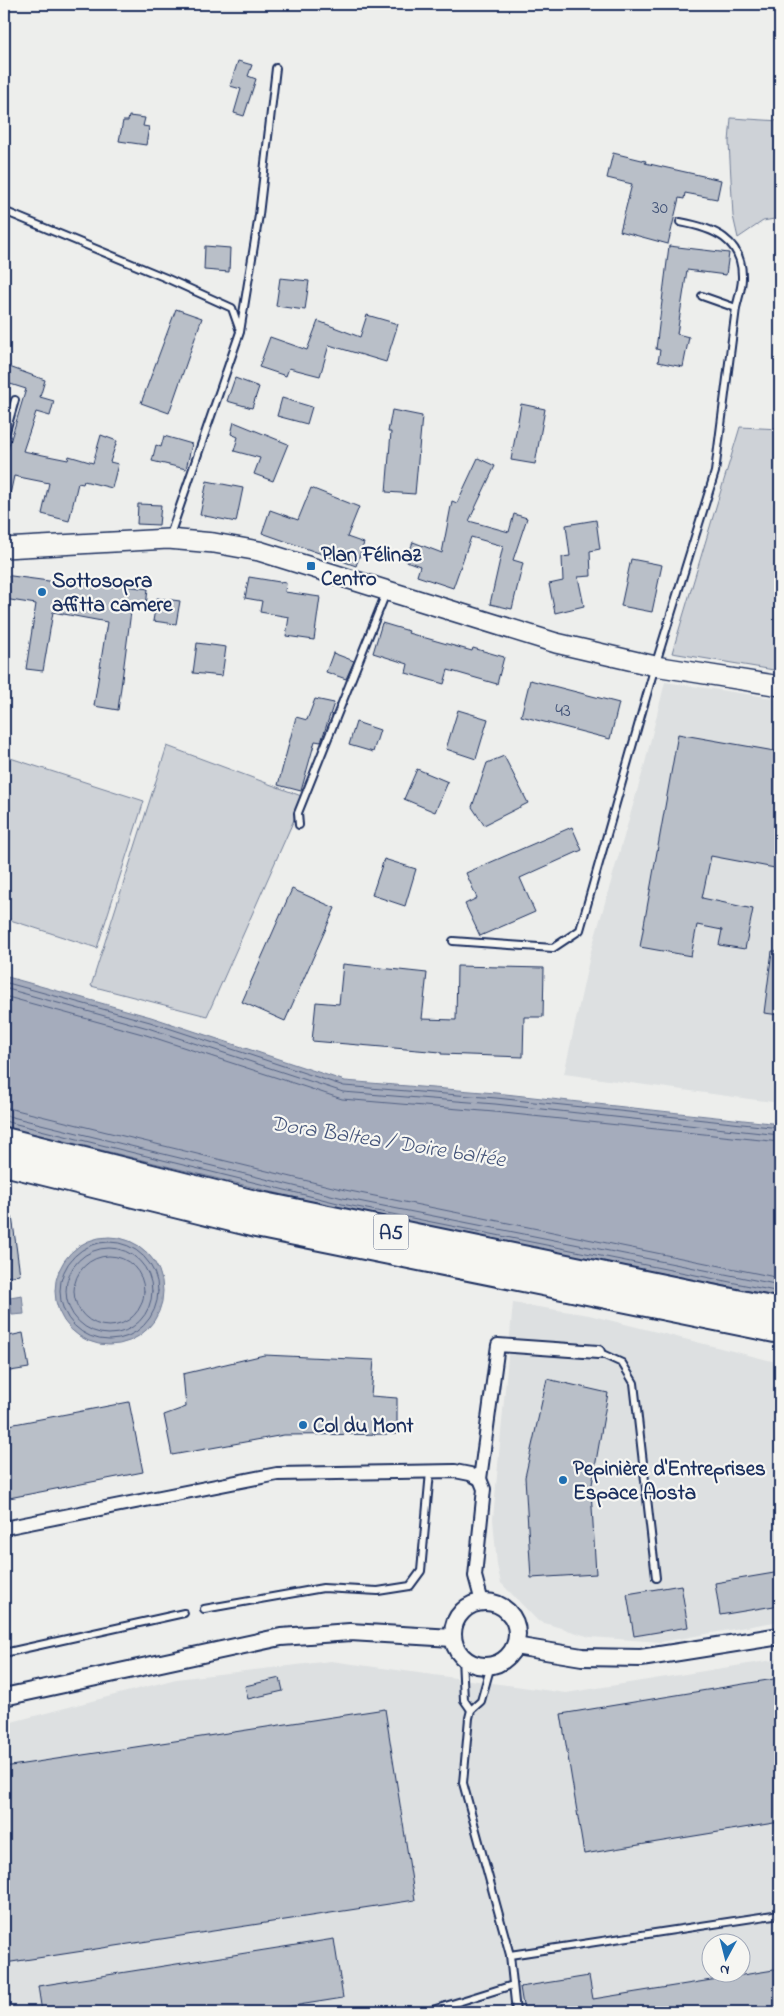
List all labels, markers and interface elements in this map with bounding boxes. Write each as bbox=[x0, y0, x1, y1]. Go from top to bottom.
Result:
house number: 30 bbox=[652, 195, 668, 222]
place label: Plan Félinaz Centro bbox=[321, 541, 422, 595]
marker: Plan Félinaz Centro bbox=[305, 560, 317, 572]
place label: Sottosopra affitta camere bbox=[52, 567, 173, 621]
marker: Sottosopra affitta camere bbox=[36, 586, 48, 598]
house number: 43 bbox=[555, 698, 571, 725]
water label: Dora Baltea / Doire baltée bbox=[268, 1109, 508, 1177]
road number: A5 bbox=[374, 1214, 408, 1250]
place label: Col du Mont bbox=[313, 1412, 415, 1442]
marker: Col du Mont bbox=[297, 1419, 309, 1431]
place label: Pepinière d'Entreprises Espace Aosta bbox=[573, 1455, 766, 1509]
marker: Pepinière d'Entreprises Espace Aosta bbox=[557, 1474, 569, 1486]
north arrow bbox=[702, 1934, 752, 1984]
text: N bbox=[719, 1958, 731, 1980]

